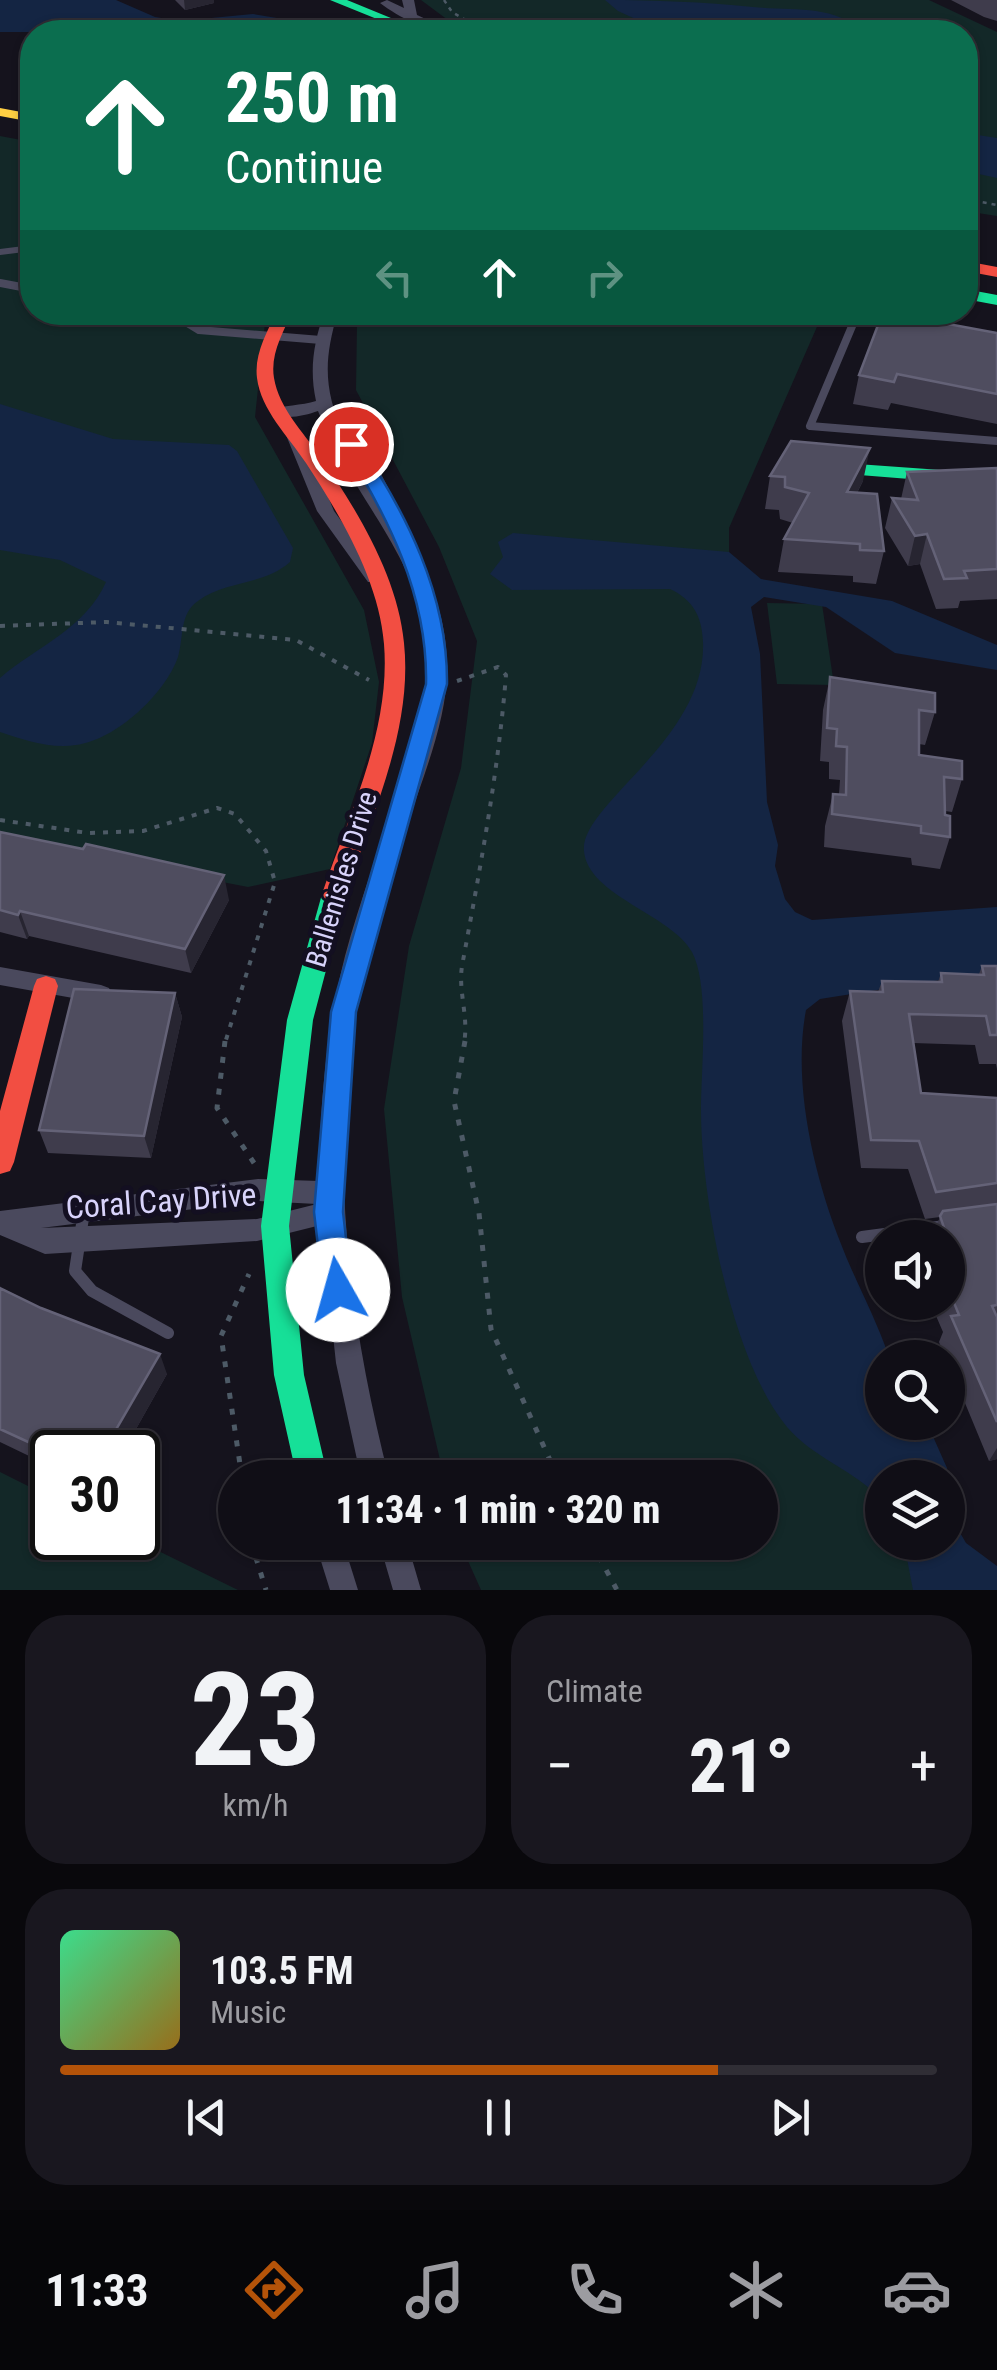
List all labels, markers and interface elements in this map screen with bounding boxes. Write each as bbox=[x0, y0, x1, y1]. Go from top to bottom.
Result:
text: 250 m bbox=[225, 57, 399, 139]
icon: ahead bbox=[60, 60, 190, 190]
text: Continue bbox=[225, 141, 383, 194]
icon: left bbox=[367, 250, 422, 305]
icon: ahead bbox=[472, 250, 527, 305]
icon: right bbox=[577, 250, 632, 305]
pin bbox=[309, 402, 394, 487]
icon: arrive bbox=[324, 417, 379, 472]
street label: Ballenisles Drive bbox=[299, 787, 384, 971]
street label: Coral Cay Drive bbox=[64, 1175, 258, 1227]
map controls bbox=[865, 1220, 965, 1560]
button: sound bbox=[865, 1220, 965, 1320]
position arrow bbox=[286, 1238, 390, 1342]
button: search bbox=[865, 1340, 965, 1440]
speed limit sign: 30 bbox=[30, 1430, 160, 1560]
button: layers bbox=[865, 1460, 965, 1560]
text: 11:34 · 1 min · 320 m bbox=[336, 1488, 660, 1532]
text: 23 bbox=[190, 1644, 321, 1797]
text: Climate bbox=[546, 1672, 643, 1710]
text: 21° bbox=[689, 1722, 794, 1810]
text: − bbox=[546, 1734, 574, 1798]
text: + bbox=[910, 1734, 937, 1798]
text: km/h bbox=[223, 1786, 288, 1824]
text: 103.5 FM bbox=[210, 1949, 354, 1993]
text: Music bbox=[210, 1993, 286, 2031]
icon: previous bbox=[179, 2090, 234, 2145]
icon: pause bbox=[471, 2090, 526, 2145]
icon: next bbox=[763, 2090, 818, 2145]
icon: directions bbox=[239, 2255, 309, 2325]
icon: music bbox=[400, 2255, 470, 2325]
icon: phone bbox=[560, 2255, 630, 2325]
icon: climate bbox=[721, 2255, 791, 2325]
icon: car bbox=[882, 2255, 952, 2325]
text: 11:33 bbox=[45, 2264, 149, 2317]

